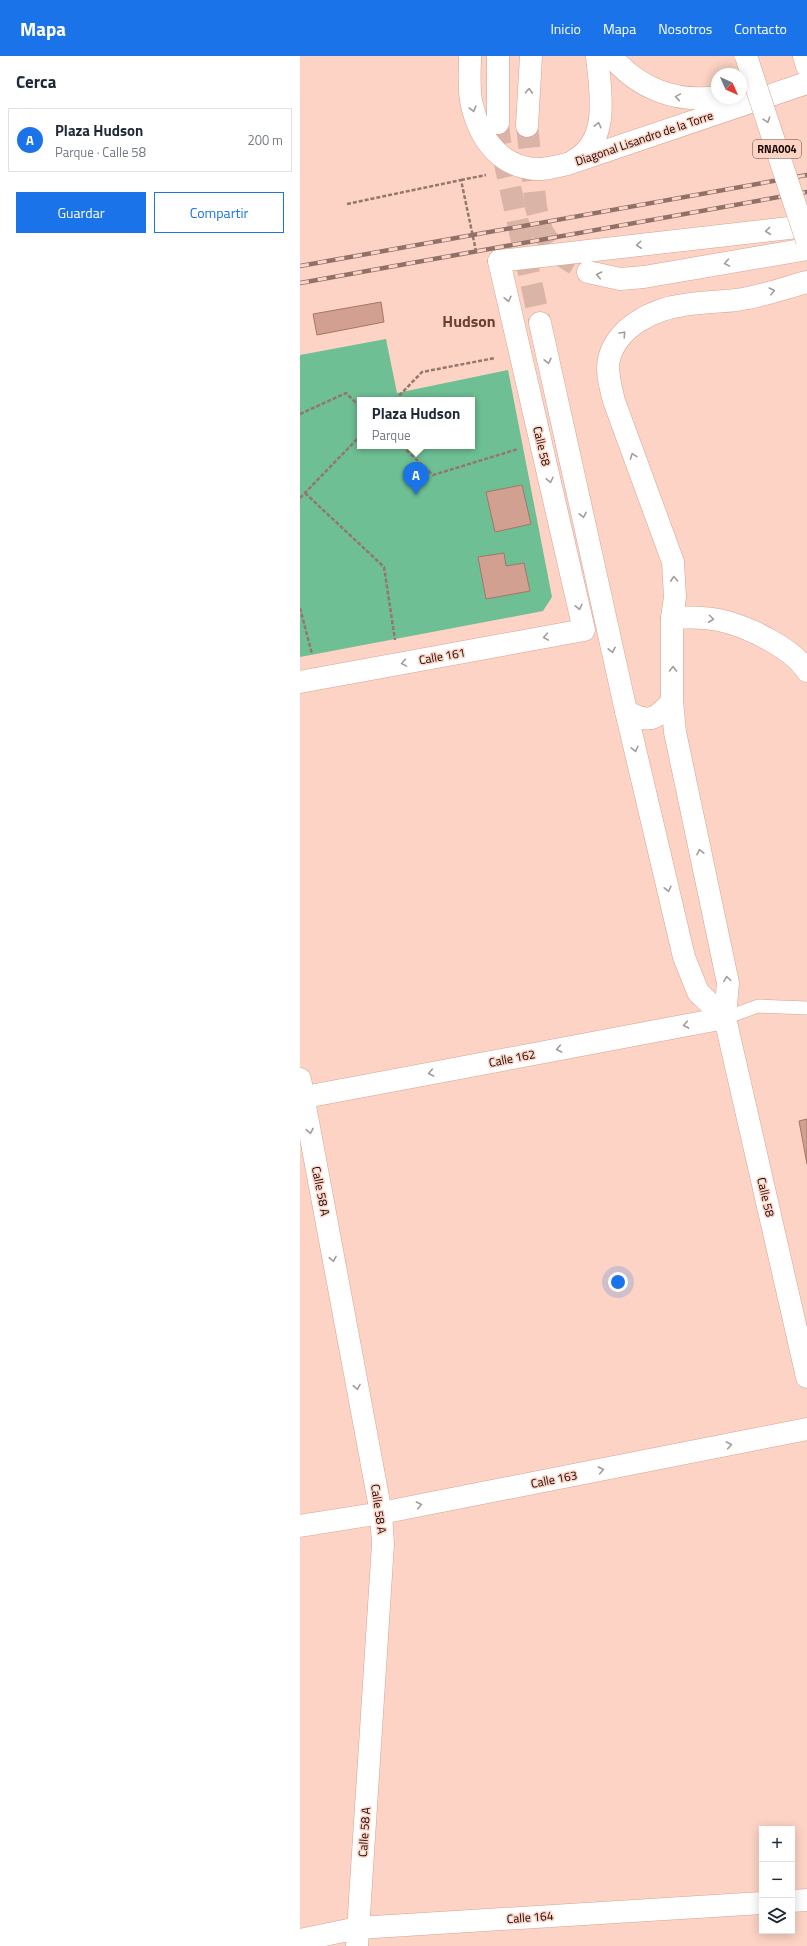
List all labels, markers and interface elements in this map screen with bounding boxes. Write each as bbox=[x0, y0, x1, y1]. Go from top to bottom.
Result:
text: Mapa bbox=[20, 14, 66, 43]
text: Inicio bbox=[550, 18, 581, 39]
text: Mapa bbox=[603, 18, 636, 39]
text: Nosotros bbox=[658, 18, 712, 39]
text: Contacto bbox=[734, 18, 787, 39]
north arrow bbox=[711, 68, 747, 104]
text: Cerca bbox=[16, 69, 56, 95]
one-way arrow bbox=[525, 88, 534, 94]
one-way arrow bbox=[675, 93, 681, 102]
one-way arrow bbox=[468, 105, 477, 112]
street label: Diagonal Lisandro de la Torre bbox=[572, 105, 716, 171]
one-way arrow bbox=[762, 116, 771, 123]
text: Plaza Hudson bbox=[55, 119, 143, 142]
one-way arrow bbox=[594, 122, 602, 128]
text: A bbox=[26, 130, 34, 150]
text: 200 m bbox=[247, 130, 283, 150]
road number: RNA004 bbox=[753, 140, 801, 158]
text: Parque · Calle 58 bbox=[55, 142, 146, 162]
button: Guardar bbox=[16, 192, 146, 233]
button: Compartir bbox=[154, 192, 284, 233]
one-way arrow bbox=[765, 226, 771, 235]
one-way arrow bbox=[636, 240, 642, 249]
one-way arrow bbox=[724, 258, 730, 267]
one-way arrow bbox=[596, 271, 602, 279]
one-way arrow bbox=[768, 287, 775, 296]
one-way arrow bbox=[503, 295, 512, 302]
district label: Hudson bbox=[442, 309, 496, 333]
one-way arrow bbox=[618, 332, 625, 339]
one-way arrow bbox=[544, 358, 552, 364]
popup bbox=[357, 397, 475, 449]
text: Plaza Hudson bbox=[372, 402, 460, 425]
street label: Calle 58 bbox=[528, 424, 556, 468]
text: Parque bbox=[372, 425, 411, 445]
one-way arrow bbox=[630, 453, 638, 460]
pin: A bbox=[403, 462, 429, 495]
one-way arrow bbox=[545, 477, 553, 483]
one-way arrow bbox=[578, 512, 586, 518]
one-way arrow bbox=[669, 576, 678, 582]
one-way arrow bbox=[574, 604, 582, 610]
one-way arrow bbox=[708, 614, 714, 623]
one-way arrow bbox=[542, 633, 549, 641]
street label: Calle 161 bbox=[417, 643, 467, 669]
one-way arrow bbox=[608, 646, 616, 653]
one-way arrow bbox=[401, 659, 407, 667]
one-way arrow bbox=[669, 666, 677, 672]
one-way arrow bbox=[631, 746, 639, 752]
one-way arrow bbox=[697, 849, 705, 855]
one-way arrow bbox=[664, 886, 672, 893]
one-way arrow bbox=[723, 976, 732, 982]
one-way arrow bbox=[683, 1020, 690, 1029]
street label: Calle 162 bbox=[487, 1044, 537, 1072]
one-way arrow bbox=[556, 1044, 562, 1053]
one-way arrow bbox=[428, 1069, 434, 1077]
one-way arrow bbox=[305, 1128, 313, 1134]
street label: Calle 58 A bbox=[307, 1165, 335, 1217]
street label: Calle 58 bbox=[752, 1175, 780, 1219]
one-way arrow bbox=[329, 1256, 337, 1262]
your location bbox=[608, 1272, 628, 1292]
one-way arrow bbox=[352, 1383, 361, 1390]
one-way arrow bbox=[726, 1441, 732, 1449]
street label: Calle 163 bbox=[529, 1465, 579, 1493]
one-way arrow bbox=[598, 1466, 604, 1474]
street label: Calle 58 A bbox=[366, 1483, 392, 1535]
one-way arrow bbox=[416, 1502, 422, 1510]
street label: Calle 58 A bbox=[353, 1806, 375, 1858]
map controls bbox=[759, 1826, 795, 1934]
button: + bbox=[759, 1826, 795, 1862]
button: − bbox=[759, 1862, 795, 1898]
button: layers bbox=[759, 1898, 795, 1934]
street label: Calle 164 bbox=[506, 1906, 554, 1928]

